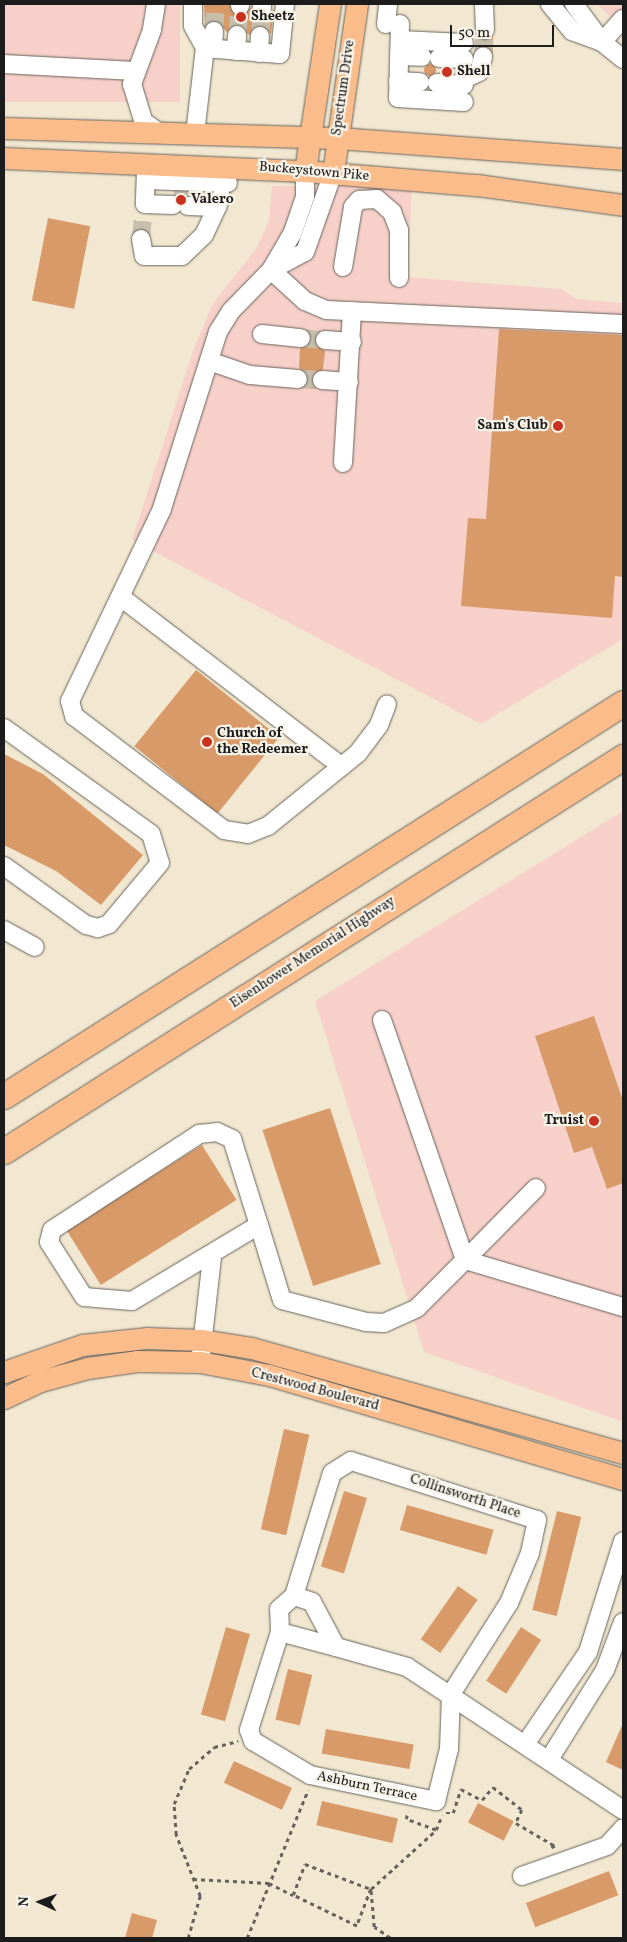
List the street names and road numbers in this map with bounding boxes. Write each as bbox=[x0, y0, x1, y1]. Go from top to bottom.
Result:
street label: Spectrum Drive bbox=[329, 39, 359, 137]
street label: Buckeystown Pike bbox=[258, 159, 370, 185]
street label: Eisenhower Memorial Highway bbox=[227, 893, 399, 1013]
street label: Crestwood Boulevard bbox=[249, 1365, 381, 1415]
street label: Collinsworth Place bbox=[408, 1471, 522, 1523]
street label: Ashburn Terrace bbox=[315, 1768, 419, 1806]

